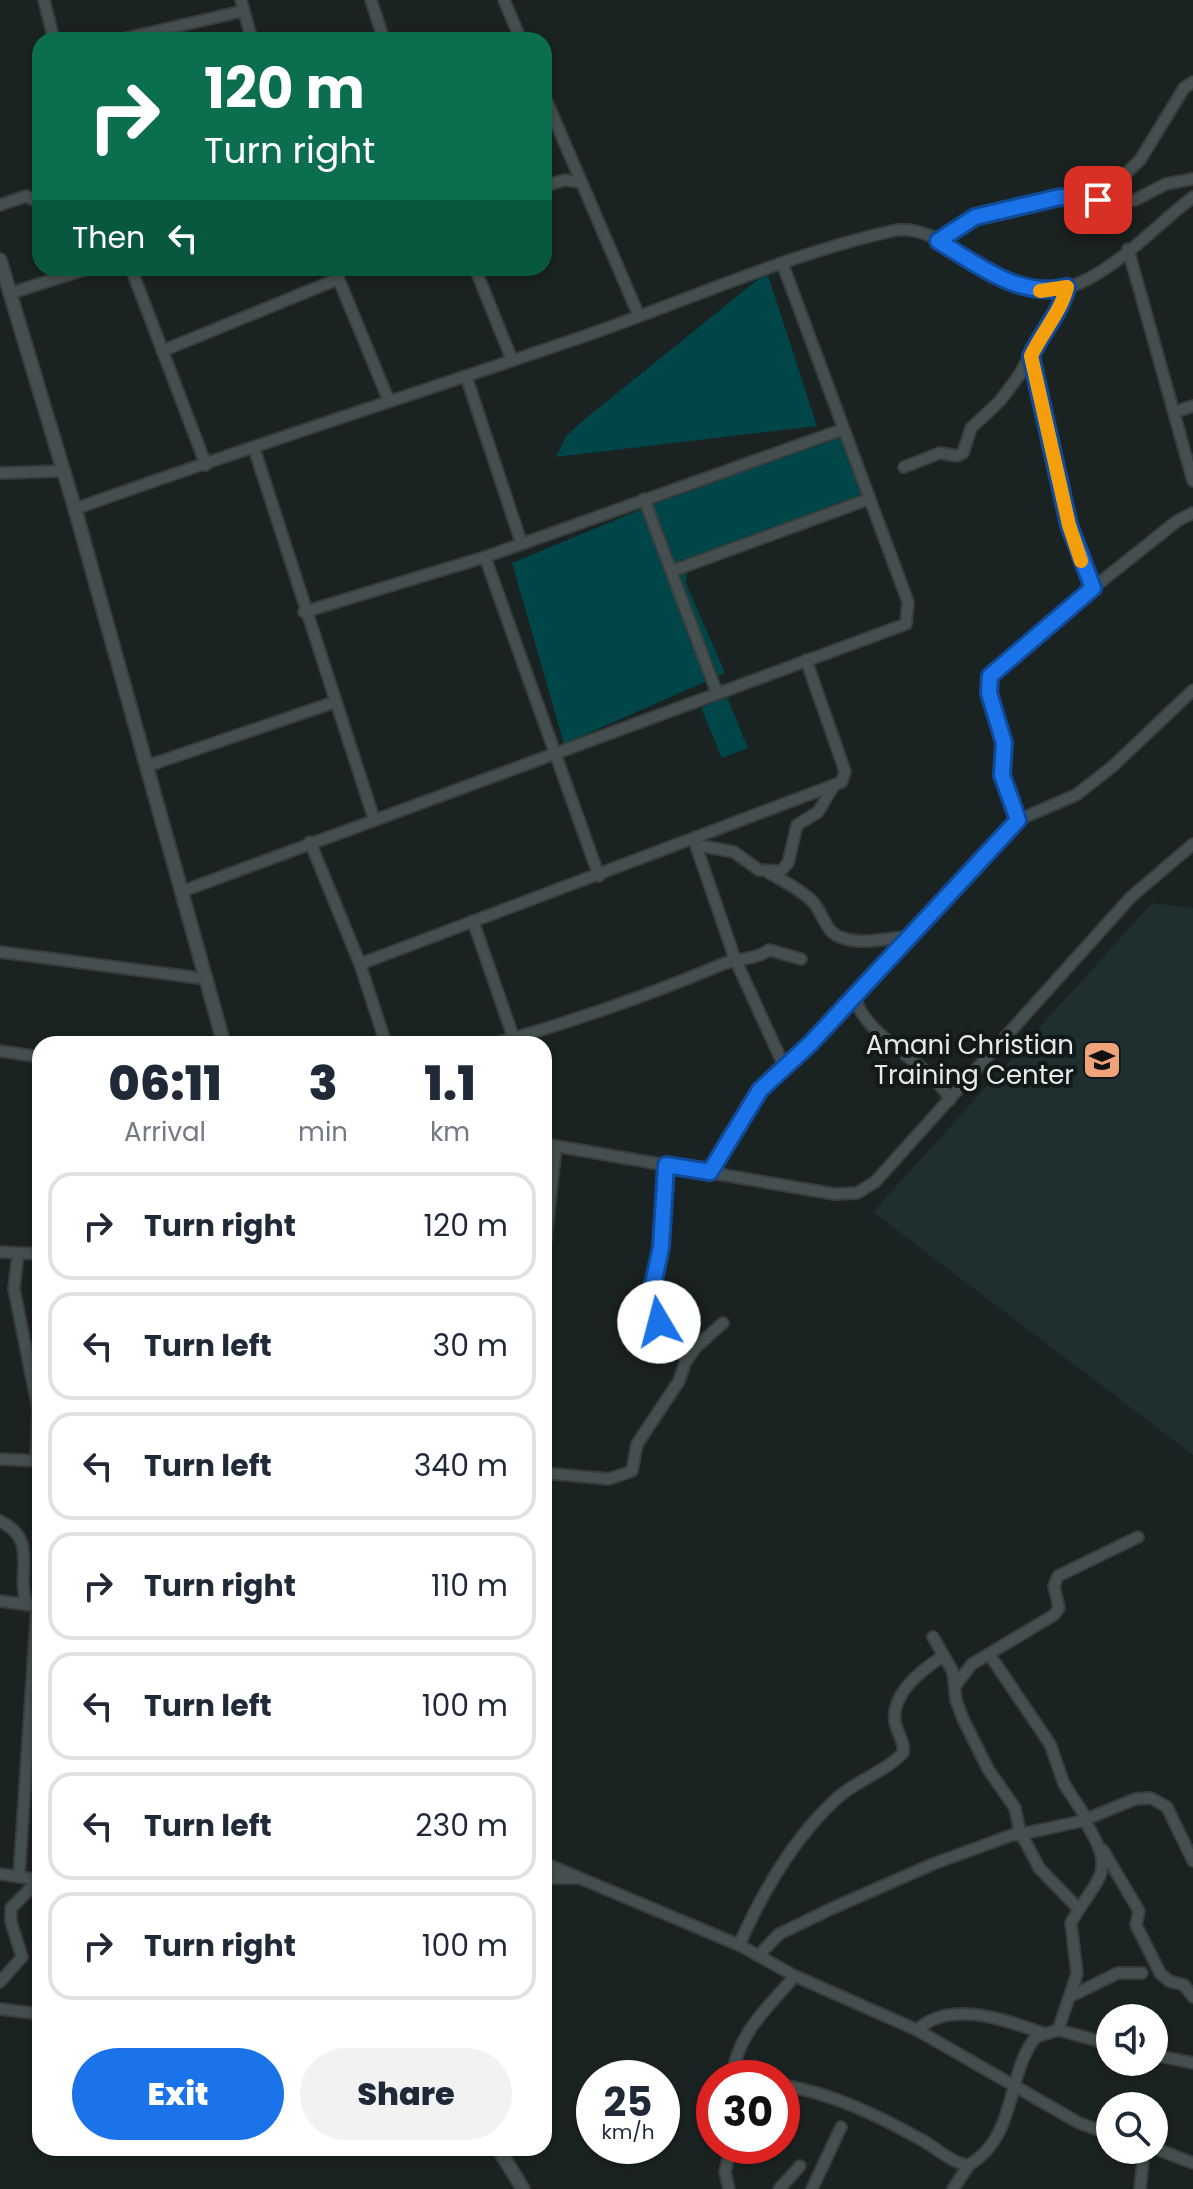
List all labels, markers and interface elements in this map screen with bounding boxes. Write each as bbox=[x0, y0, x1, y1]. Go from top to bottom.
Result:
text: 120 m bbox=[204, 49, 365, 128]
icon: right bbox=[72, 64, 176, 168]
text: Turn right bbox=[204, 125, 375, 176]
pin bbox=[1064, 166, 1132, 234]
icon: arrive bbox=[1076, 178, 1120, 222]
text: Then bbox=[72, 216, 145, 259]
icon: left bbox=[161, 216, 205, 260]
place label: Amani Christian Training Center bbox=[866, 1027, 1074, 1093]
school or university icon: Amani Christian Training Center bbox=[1081, 1039, 1123, 1081]
text: 06:11 bbox=[108, 1050, 222, 1117]
text: 3 bbox=[308, 1050, 338, 1117]
text: 1.1 bbox=[424, 1050, 476, 1117]
text: Arrival bbox=[124, 1114, 206, 1150]
text: min bbox=[298, 1114, 348, 1150]
text: km bbox=[430, 1114, 470, 1150]
icon: right bbox=[76, 1204, 120, 1248]
text: Turn right bbox=[144, 1204, 296, 1247]
text: 120 m bbox=[423, 1204, 508, 1247]
position arrow bbox=[617, 1280, 701, 1364]
icon: left bbox=[76, 1324, 120, 1368]
text: Turn left bbox=[144, 1324, 272, 1367]
text: 30 m bbox=[433, 1324, 508, 1367]
icon: left bbox=[76, 1444, 120, 1488]
text: Turn left bbox=[144, 1444, 272, 1487]
text: 340 m bbox=[414, 1444, 508, 1487]
icon: right bbox=[76, 1564, 120, 1608]
text: Turn right bbox=[144, 1564, 296, 1607]
text: 110 m bbox=[431, 1564, 508, 1607]
icon: left bbox=[76, 1684, 120, 1728]
text: Turn left bbox=[144, 1684, 272, 1727]
text: 100 m bbox=[422, 1684, 508, 1727]
icon: left bbox=[76, 1804, 120, 1848]
text: Turn left bbox=[144, 1804, 272, 1847]
text: 230 m bbox=[415, 1804, 508, 1847]
icon: right bbox=[76, 1924, 120, 1968]
text: Turn right bbox=[144, 1924, 296, 1967]
text: 100 m bbox=[422, 1924, 508, 1967]
map controls bbox=[1096, 2004, 1168, 2164]
button: sound bbox=[1096, 2004, 1168, 2076]
button: Exit bbox=[72, 2048, 284, 2140]
button: Share bbox=[300, 2048, 512, 2140]
speed limit sign: 30 bbox=[696, 2060, 800, 2164]
text: 25 bbox=[604, 2074, 652, 2130]
button: search bbox=[1096, 2092, 1168, 2164]
text: km/h bbox=[601, 2118, 655, 2146]

